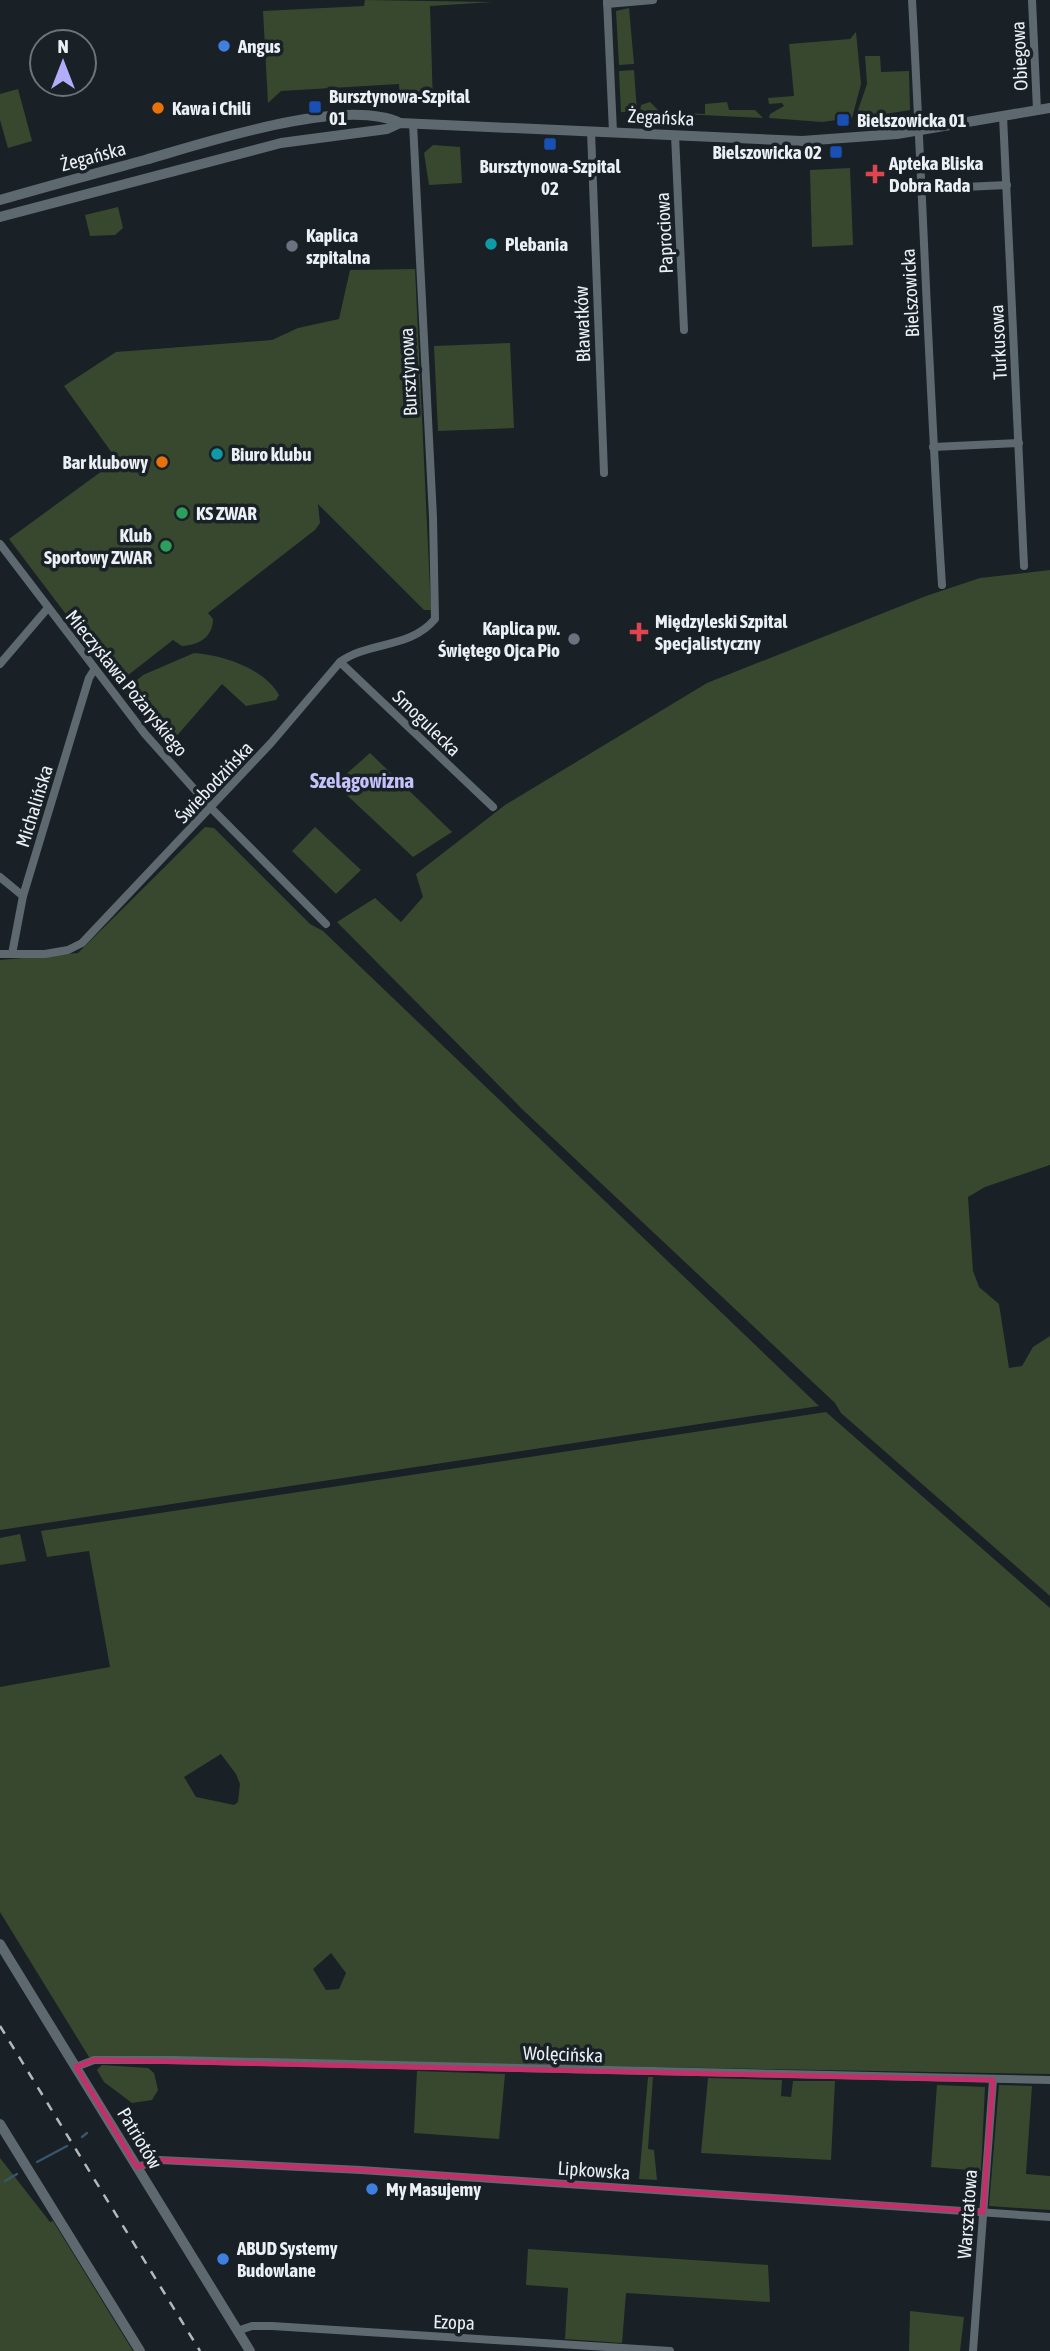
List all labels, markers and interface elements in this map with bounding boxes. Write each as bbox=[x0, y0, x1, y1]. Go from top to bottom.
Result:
street label: Obiegowa bbox=[1006, 21, 1032, 91]
north arrow bbox=[28, 28, 98, 98]
text: N bbox=[57, 35, 69, 57]
place label: Angus bbox=[237, 35, 281, 57]
marker: Angus bbox=[216, 38, 232, 54]
place label: Bursztynowa-Szpital 01 bbox=[329, 85, 471, 129]
place label: Kawa i Chili bbox=[172, 97, 251, 119]
marker: Bursztynowa-Szpital 01 bbox=[307, 99, 323, 115]
marker: Kawa i Chili bbox=[150, 100, 166, 116]
street label: Żegańska bbox=[627, 104, 695, 130]
place label: Bielszowicka 01 bbox=[857, 109, 967, 131]
marker: Bielszowicka 01 bbox=[835, 112, 851, 128]
marker: Bursztynowa-Szpital 02 bbox=[542, 136, 558, 152]
street label: Żegańska bbox=[58, 137, 128, 175]
place label: Bielszowicka 02 bbox=[712, 141, 822, 163]
marker: Bielszowicka 02 bbox=[828, 144, 844, 160]
place label: Apteka Bliska Dobra Rada bbox=[888, 152, 984, 196]
place label: Bursztynowa-Szpital 02 bbox=[480, 155, 621, 199]
marker: Apteka Bliska Dobra Rada bbox=[867, 166, 883, 182]
street label: Paprociowa bbox=[651, 192, 677, 274]
place label: Kaplica szpitalna bbox=[306, 224, 370, 268]
place label: Plebania bbox=[505, 233, 568, 255]
marker: Plebania bbox=[483, 236, 499, 252]
marker: Kaplica szpitalna bbox=[284, 238, 300, 254]
street label: Bielszowicka bbox=[897, 248, 923, 338]
street label: Bławatków bbox=[570, 285, 594, 363]
street label: Turkusowa bbox=[985, 304, 1011, 380]
street label: Bursztynowa bbox=[395, 327, 421, 417]
place label: Biuro klubu bbox=[231, 443, 311, 465]
marker: Biuro klubu bbox=[209, 446, 225, 462]
place label: Bar klubowy bbox=[62, 451, 148, 473]
marker: Bar klubowy bbox=[154, 454, 170, 470]
place label: KS ZWAR bbox=[196, 502, 257, 524]
marker: KS ZWAR bbox=[174, 505, 190, 521]
place label: Klub Sportowy ZWAR bbox=[44, 524, 152, 568]
marker: Klub Sportowy ZWAR bbox=[158, 538, 174, 554]
street label: Mieczysława Pożaryskiego bbox=[61, 605, 193, 761]
place label: Międzyleski Szpital Specjalistyczny bbox=[655, 610, 788, 654]
place label: Kaplica pw. Świętego Ojca Pio bbox=[438, 617, 561, 661]
marker: Międzyleski Szpital Specjalistyczny bbox=[629, 622, 649, 642]
marker: Kaplica pw. Świętego Ojca Pio bbox=[566, 631, 582, 647]
street label: Smogulecka bbox=[389, 685, 465, 761]
street label: Świebodzińska bbox=[171, 737, 257, 827]
street label: Michalińska bbox=[11, 762, 57, 850]
district label: Szelągowizna bbox=[310, 768, 414, 792]
street label: Wolęcińska bbox=[523, 2042, 603, 2066]
street label: Patriotów bbox=[113, 2103, 167, 2173]
street label: Lipkowska bbox=[557, 2156, 631, 2184]
street label: Warsztatowa bbox=[953, 2169, 981, 2259]
place label: My Masujemy bbox=[386, 2178, 481, 2200]
marker: My Masujemy bbox=[364, 2181, 380, 2197]
place label: ABUD Systemy Budowlane bbox=[236, 2237, 338, 2281]
marker: ABUD Systemy Budowlane bbox=[215, 2251, 231, 2267]
street label: Ezopa bbox=[433, 2310, 475, 2334]

